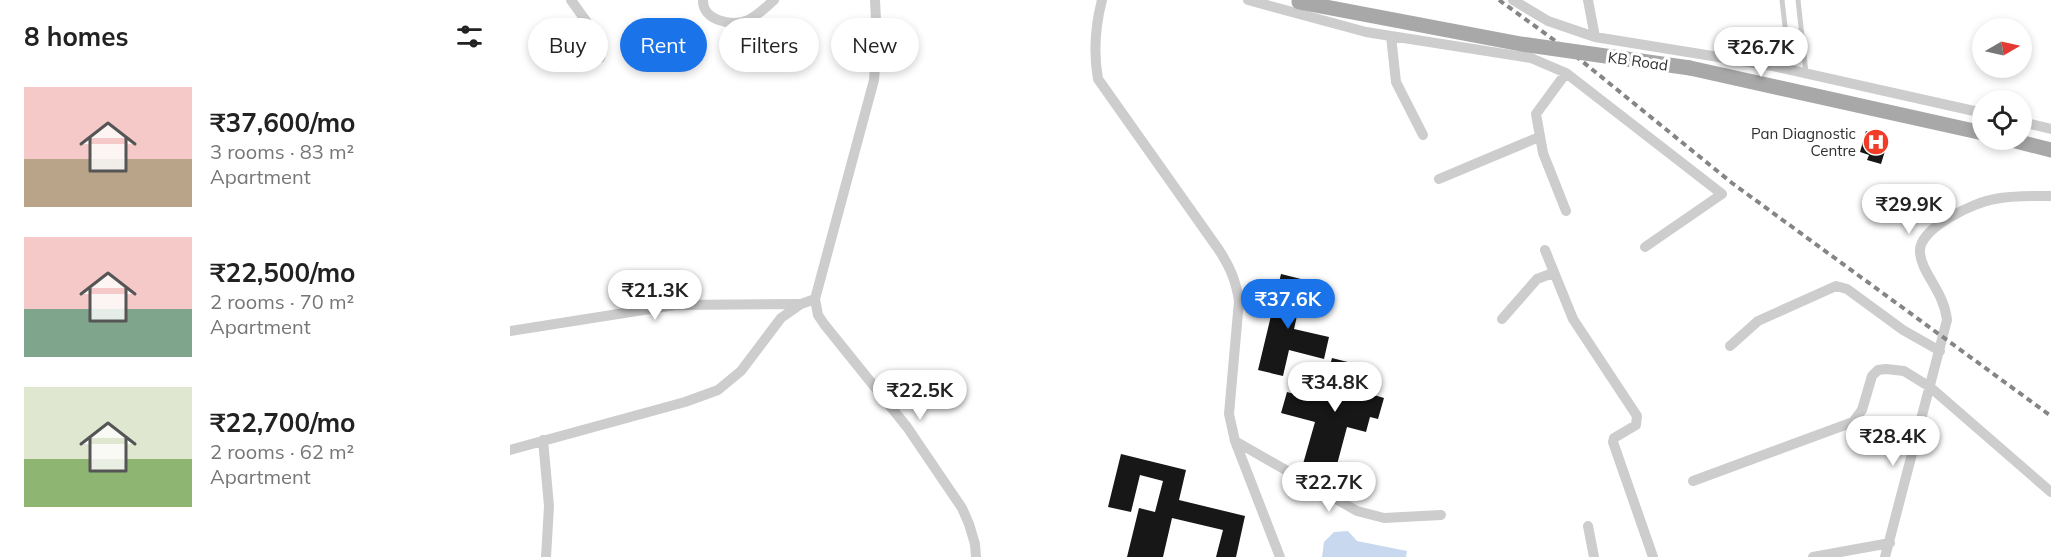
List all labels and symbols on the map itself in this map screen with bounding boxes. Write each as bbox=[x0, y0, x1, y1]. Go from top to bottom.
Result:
north arrow bbox=[1972, 18, 2032, 78]
pin: ₹26.7K bbox=[1712, 27, 1810, 78]
street label: KB Road bbox=[1607, 47, 1669, 75]
place label: Pan Diagnostic Centre bbox=[1751, 124, 1856, 160]
hospital icon: Pan Diagnostic Centre bbox=[1861, 127, 1891, 157]
pin: ₹29.9K bbox=[1860, 184, 1958, 235]
pin: ₹21.3K bbox=[606, 270, 704, 321]
pin: ₹37.6K bbox=[1239, 279, 1337, 330]
pin: ₹34.8K bbox=[1286, 362, 1384, 413]
pin: ₹22.5K bbox=[871, 370, 969, 421]
pin: ₹28.4K bbox=[1844, 416, 1942, 467]
pin: ₹22.7K bbox=[1280, 462, 1378, 513]

